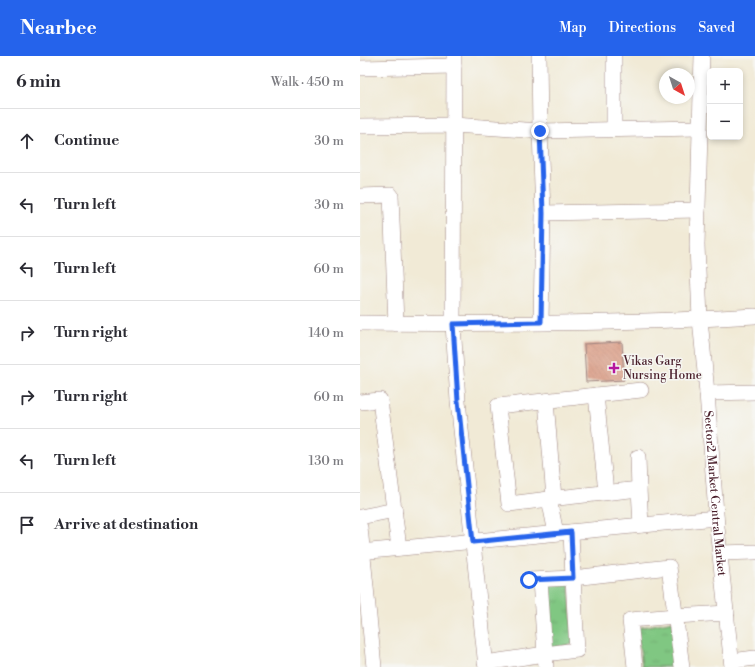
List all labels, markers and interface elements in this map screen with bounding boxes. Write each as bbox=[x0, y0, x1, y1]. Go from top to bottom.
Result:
text: Nearbee bbox=[20, 16, 97, 40]
text: Map bbox=[559, 19, 587, 37]
text: Directions bbox=[609, 19, 676, 37]
text: Saved bbox=[698, 19, 735, 37]
north arrow bbox=[659, 68, 695, 104]
map controls bbox=[707, 68, 743, 140]
button: + bbox=[707, 68, 743, 104]
text: 6 min bbox=[16, 71, 61, 93]
text: Walk · 450 m bbox=[271, 74, 344, 90]
button: − bbox=[707, 104, 743, 140]
route end bbox=[531, 122, 549, 140]
icon: ahead bbox=[16, 130, 38, 152]
text: Continue bbox=[54, 131, 119, 150]
text: 30 m bbox=[314, 133, 344, 149]
icon: left bbox=[16, 194, 38, 216]
text: Turn left bbox=[54, 195, 116, 214]
text: 30 m bbox=[314, 197, 344, 213]
icon: left bbox=[16, 258, 38, 280]
text: Turn left bbox=[54, 259, 116, 278]
text: 60 m bbox=[313, 261, 344, 277]
icon: right bbox=[16, 322, 38, 344]
text: Turn right bbox=[54, 323, 128, 342]
text: 140 m bbox=[308, 325, 344, 341]
place label: Vikas Garg Nursing Home bbox=[622, 354, 702, 383]
marker: Vikas Garg Nursing Home bbox=[608, 362, 620, 374]
icon: right bbox=[16, 386, 38, 408]
text: Turn right bbox=[54, 387, 128, 406]
text: 60 m bbox=[313, 389, 344, 405]
street label: Sector2 Market Central Market bbox=[700, 410, 729, 578]
icon: left bbox=[16, 450, 38, 472]
text: Turn left bbox=[54, 451, 116, 470]
text: 130 m bbox=[309, 453, 344, 469]
icon: arrive bbox=[16, 514, 38, 536]
text: Arrive at destination bbox=[54, 515, 198, 534]
route start bbox=[520, 571, 538, 589]

